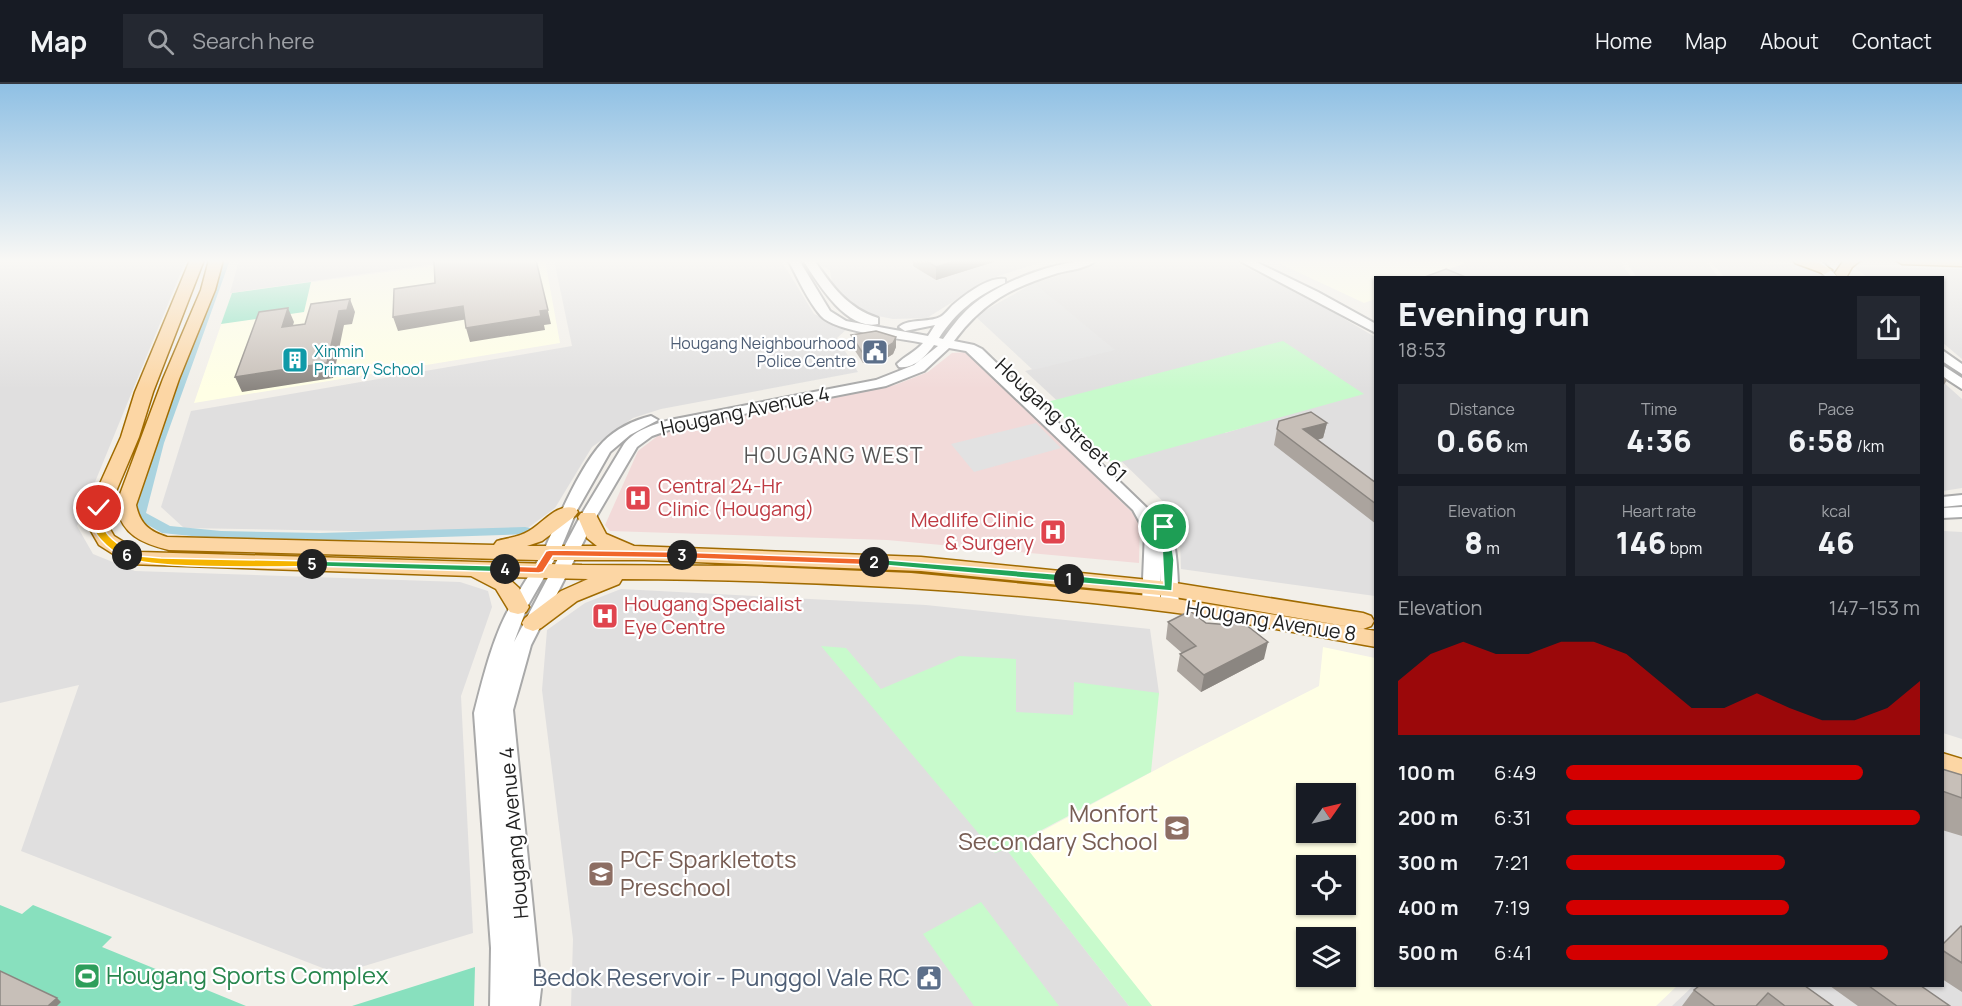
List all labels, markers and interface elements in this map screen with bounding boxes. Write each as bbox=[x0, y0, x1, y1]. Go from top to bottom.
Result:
search box bbox=[123, 14, 543, 68]
text: Map bbox=[30, 22, 87, 60]
icon: search bbox=[144, 25, 177, 58]
text: Search here bbox=[192, 26, 315, 56]
text: Home bbox=[1595, 27, 1652, 55]
text: Map bbox=[1685, 27, 1727, 55]
text: About bbox=[1760, 27, 1819, 55]
text: Contact bbox=[1852, 27, 1932, 55]
text: Evening run bbox=[1398, 291, 1590, 336]
button: share bbox=[1857, 296, 1920, 359]
place label: Hougang Neighbourhood Police Centre bbox=[670, 332, 856, 372]
text: 18:53 bbox=[1398, 336, 1446, 363]
public building icon: Hougang Neighbourhood Police Centre bbox=[860, 337, 890, 367]
place label: Xinmin Primary School bbox=[314, 340, 424, 380]
building icon: Xinmin Primary School bbox=[280, 345, 310, 375]
street label: Hougang Street 61 bbox=[990, 352, 1133, 488]
street label: Hougang Avenue 4 bbox=[658, 379, 832, 442]
text: Distance bbox=[1449, 398, 1515, 420]
text: Time bbox=[1641, 398, 1677, 420]
text: Pace bbox=[1818, 398, 1854, 420]
text: 0.66 bbox=[1436, 420, 1503, 461]
text: 4:36 bbox=[1626, 420, 1692, 461]
text: 6:58 bbox=[1788, 420, 1853, 461]
text: km bbox=[1503, 435, 1528, 457]
text: /km bbox=[1853, 435, 1884, 457]
district label: HOUGANG WEST bbox=[744, 441, 924, 469]
place label: Central 24-Hr Clinic (Hougang) bbox=[658, 472, 814, 522]
pin bbox=[73, 482, 124, 533]
hospital icon: Central 24-Hr Clinic (Hougang) bbox=[623, 483, 653, 513]
icon: check bbox=[82, 491, 115, 524]
text: Elevation bbox=[1448, 500, 1516, 522]
text: Heart rate bbox=[1622, 500, 1696, 522]
text: kcal bbox=[1821, 500, 1851, 522]
pin bbox=[1138, 501, 1189, 552]
place label: Medlife Clinic & Surgery bbox=[911, 506, 1034, 556]
icon: arrive bbox=[1147, 510, 1180, 543]
hospital icon: Medlife Clinic & Surgery bbox=[1038, 517, 1068, 547]
text: 8 bbox=[1464, 522, 1483, 563]
text: 146 bbox=[1616, 522, 1667, 563]
text: 46 bbox=[1817, 522, 1855, 563]
text: m bbox=[1483, 537, 1500, 559]
text: bpm bbox=[1667, 537, 1702, 559]
pin: 6 bbox=[112, 540, 142, 570]
pin: 3 bbox=[667, 540, 697, 570]
text: 6 bbox=[122, 544, 132, 566]
text: 3 bbox=[677, 544, 687, 566]
pin: 2 bbox=[859, 547, 889, 577]
pin: 5 bbox=[297, 549, 327, 579]
text: 2 bbox=[869, 551, 879, 573]
text: 5 bbox=[307, 553, 317, 575]
pin: 4 bbox=[490, 554, 520, 584]
text: 4 bbox=[500, 558, 510, 580]
pin: 1 bbox=[1054, 564, 1084, 594]
text: 1 bbox=[1065, 568, 1073, 590]
place label: Hougang Specialist Eye Centre bbox=[624, 590, 802, 640]
street label: Hougang Avenue 8 bbox=[1184, 594, 1358, 647]
text: Elevation bbox=[1398, 594, 1482, 621]
text: 147–153 m bbox=[1829, 594, 1920, 621]
hospital icon: Hougang Specialist Eye Centre bbox=[590, 601, 620, 631]
street label: Hougang Avenue 4 bbox=[493, 746, 534, 920]
text: 100 m bbox=[1398, 759, 1455, 786]
text: 6:49 bbox=[1494, 759, 1536, 786]
north arrow bbox=[1296, 783, 1356, 843]
map controls bbox=[1296, 783, 1356, 987]
place label: Monfort Secondary School bbox=[958, 796, 1158, 857]
text: 200 m bbox=[1398, 804, 1458, 831]
text: 6:31 bbox=[1494, 804, 1531, 831]
school or university icon: Monfort Secondary School bbox=[1162, 813, 1192, 843]
place label: PCF Sparkletots Preschool bbox=[620, 842, 797, 903]
text: 300 m bbox=[1398, 849, 1458, 876]
text: 7:21 bbox=[1494, 849, 1529, 876]
button: locate bbox=[1296, 855, 1356, 915]
school or university icon: PCF Sparkletots Preschool bbox=[586, 859, 616, 889]
text: 400 m bbox=[1398, 894, 1458, 921]
text: 7:19 bbox=[1494, 894, 1530, 921]
button: layers bbox=[1296, 927, 1356, 987]
text: 500 m bbox=[1398, 939, 1458, 966]
text: 6:41 bbox=[1494, 939, 1532, 966]
place label: Hougang Sports Complex bbox=[106, 958, 389, 991]
place label: Bedok Reservoir - Punggol Vale RC bbox=[533, 960, 910, 993]
sports icon: Hougang Sports Complex bbox=[72, 961, 102, 991]
public building icon: Bedok Reservoir - Punggol Vale RC bbox=[914, 963, 944, 993]

